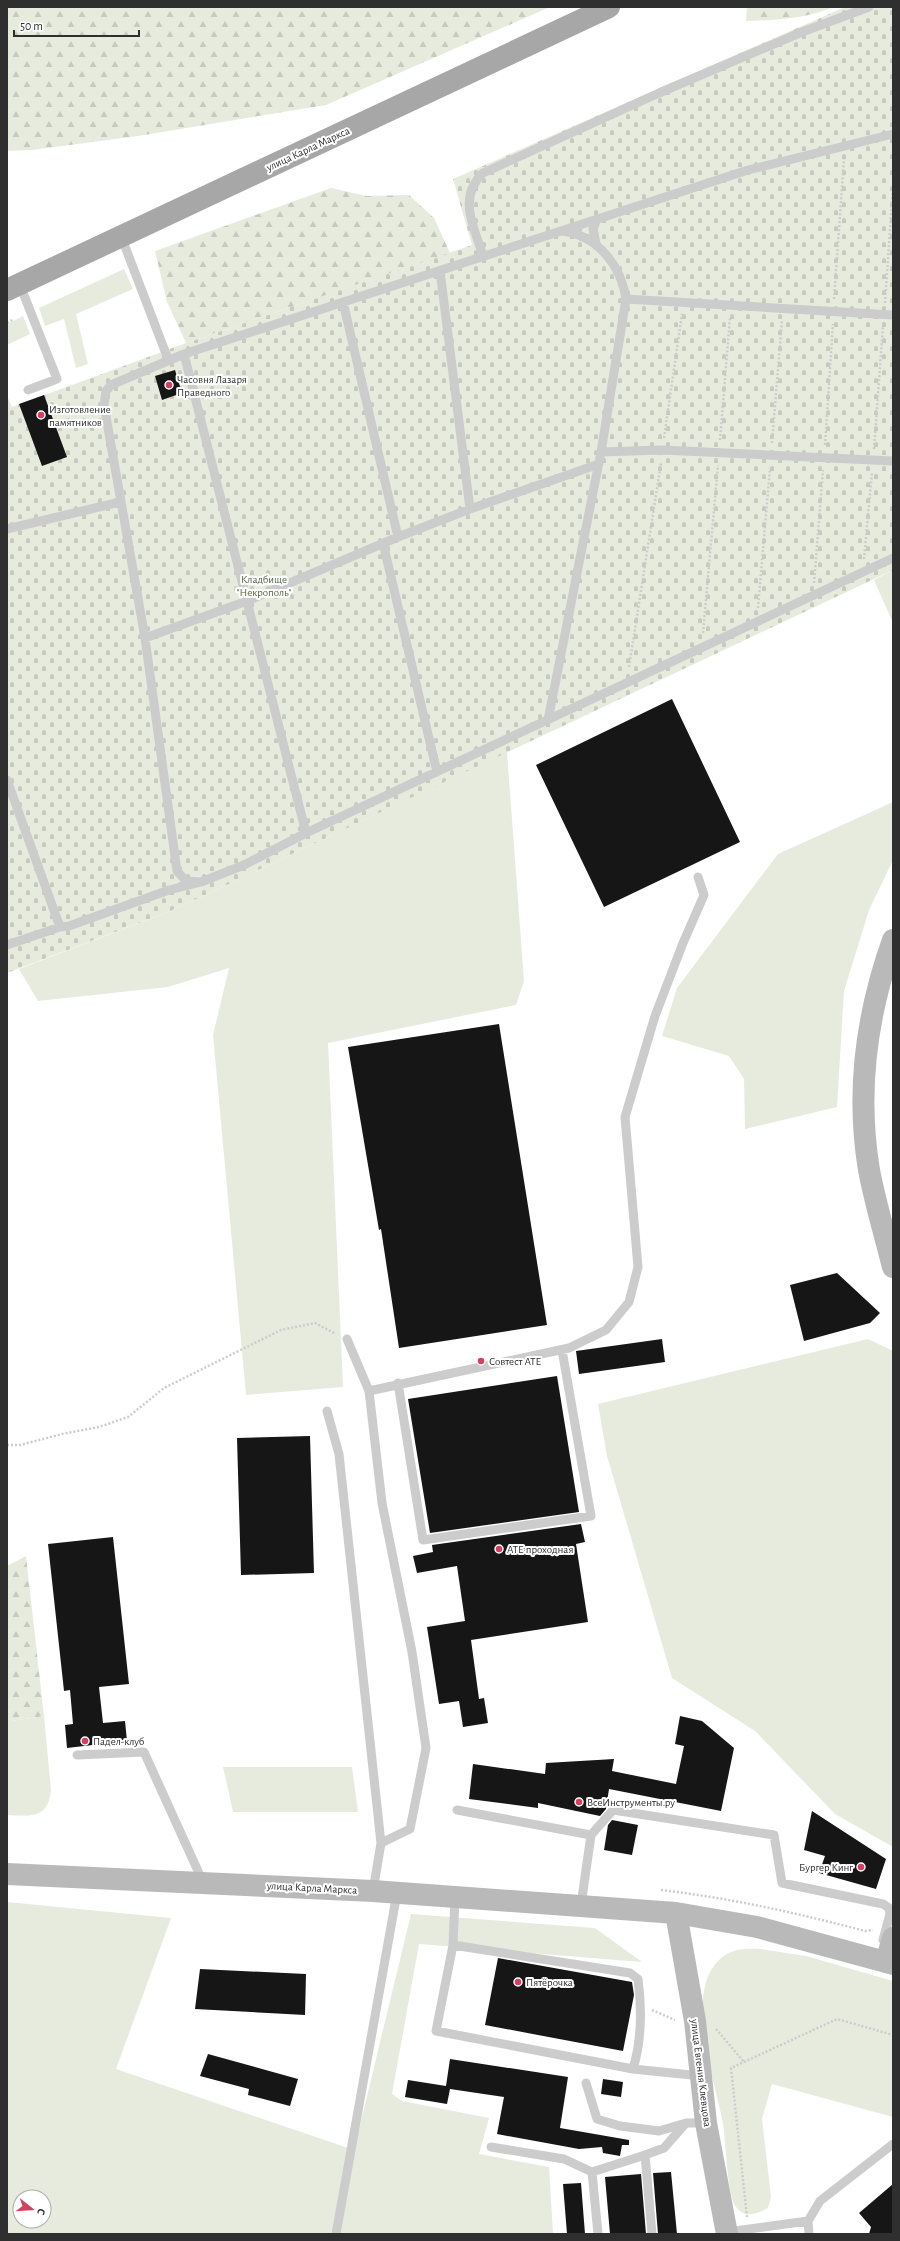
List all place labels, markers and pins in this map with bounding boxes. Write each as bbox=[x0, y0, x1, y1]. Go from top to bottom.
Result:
place label: Часовня Лазаря Праведного bbox=[177, 374, 247, 398]
marker: Часовня Лазаря Праведного bbox=[164, 380, 174, 390]
place label: Изготовление памятников bbox=[49, 404, 111, 428]
marker: Изготовление памятников bbox=[36, 410, 46, 420]
marker: Совтест АТЕ bbox=[476, 1356, 486, 1366]
place label: Совтест АТЕ bbox=[489, 1356, 541, 1367]
marker: АТЕ проходная bbox=[494, 1544, 504, 1554]
place label: АТЕ проходная bbox=[507, 1544, 573, 1555]
marker: Падел-клуб bbox=[80, 1736, 90, 1746]
place label: Падел-клуб bbox=[93, 1736, 145, 1747]
marker: ВсеИнструменты.ру bbox=[574, 1797, 584, 1807]
place label: ВсеИнструменты.ру bbox=[587, 1797, 675, 1808]
place label: Бургер Кинг bbox=[799, 1862, 853, 1873]
marker: Бургер Кинг bbox=[856, 1862, 866, 1872]
marker: Пятёрочка bbox=[513, 1977, 523, 1987]
place label: Пятёрочка bbox=[526, 1977, 573, 1988]

